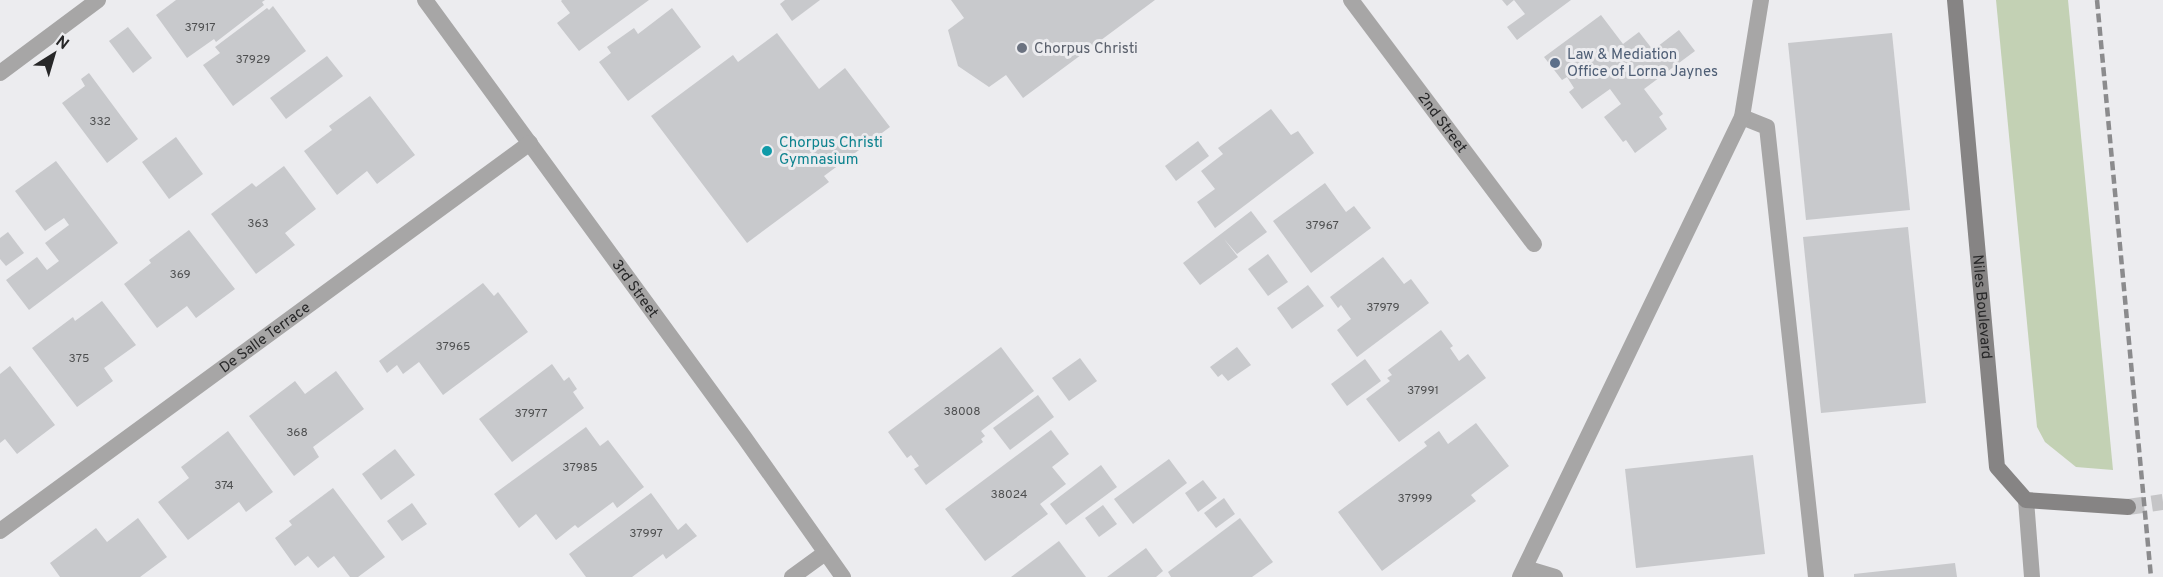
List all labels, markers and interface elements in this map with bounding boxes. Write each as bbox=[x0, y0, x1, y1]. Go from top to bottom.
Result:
house number: 37917 bbox=[184, 20, 216, 36]
north arrow bbox=[24, 24, 84, 84]
text: N bbox=[51, 32, 72, 55]
place label: Chorpus Christi bbox=[1034, 40, 1138, 59]
marker: Chorpus Christi bbox=[1015, 41, 1029, 55]
place label: Law & Mediation Office of Lorna Jaynes bbox=[1567, 46, 1718, 82]
house number: 37929 bbox=[235, 52, 271, 68]
marker: Law & Mediation Office of Lorna Jaynes bbox=[1548, 56, 1562, 70]
street label: 2nd Street bbox=[1413, 89, 1471, 157]
house number: 332 bbox=[89, 114, 111, 130]
place label: Chorpus Christi Gymnasium bbox=[779, 134, 883, 170]
marker: Chorpus Christi Gymnasium bbox=[760, 144, 774, 158]
house number: 363 bbox=[247, 216, 269, 232]
house number: 37967 bbox=[1305, 218, 1339, 234]
street label: Niles Boulevard bbox=[1967, 254, 1995, 360]
street label: 3rd Street bbox=[607, 256, 662, 322]
house number: 369 bbox=[169, 267, 191, 283]
street label: De Salle Terrace bbox=[216, 299, 315, 378]
house number: 37979 bbox=[1366, 300, 1400, 316]
house number: 37965 bbox=[435, 339, 471, 355]
house number: 375 bbox=[69, 351, 89, 367]
house number: 37991 bbox=[1407, 383, 1439, 399]
house number: 38008 bbox=[943, 404, 981, 420]
house number: 37977 bbox=[514, 406, 548, 422]
house number: 368 bbox=[286, 425, 308, 441]
house number: 37985 bbox=[562, 460, 598, 476]
house number: 374 bbox=[214, 478, 234, 494]
house number: 38024 bbox=[991, 487, 1027, 503]
house number: 37999 bbox=[1398, 491, 1432, 507]
house number: 37997 bbox=[629, 526, 663, 542]

